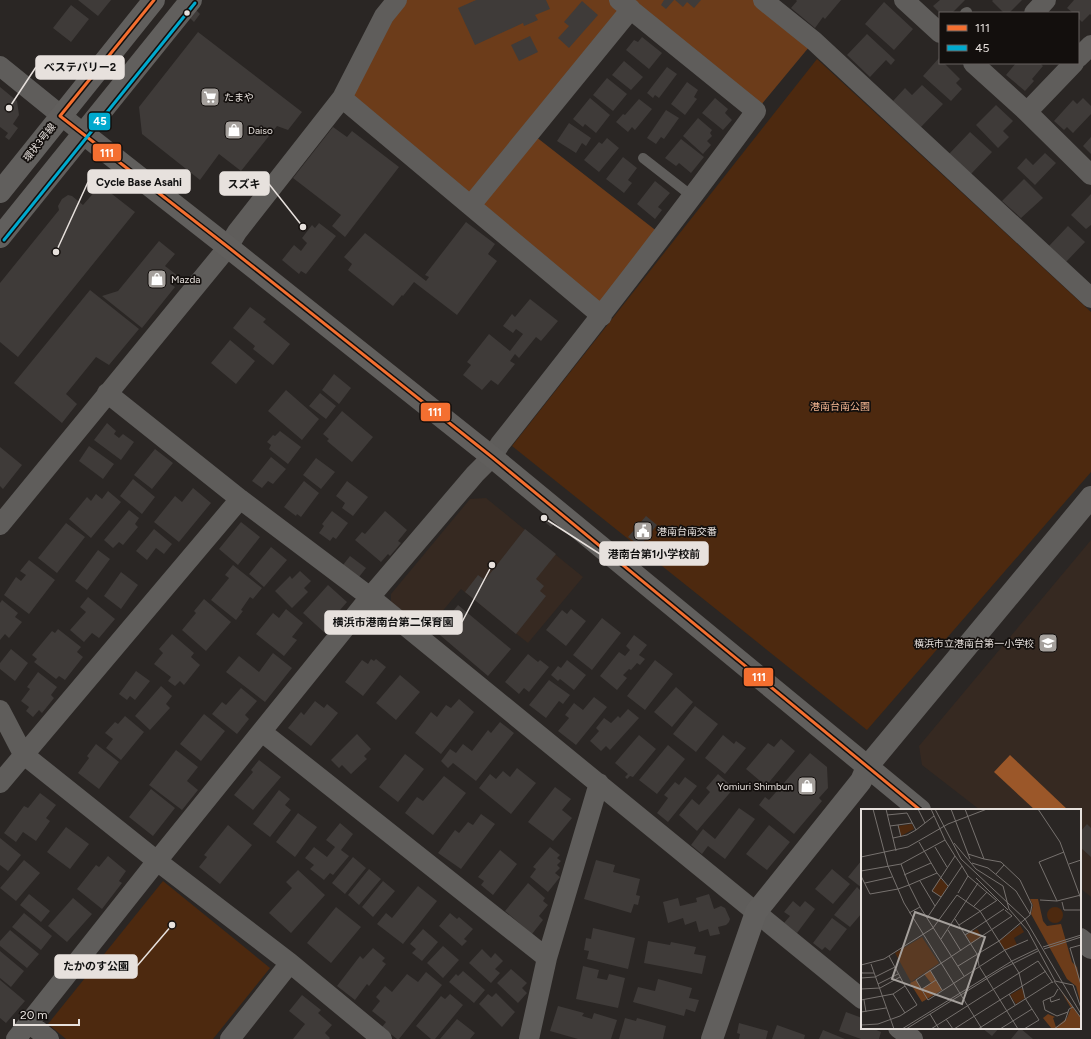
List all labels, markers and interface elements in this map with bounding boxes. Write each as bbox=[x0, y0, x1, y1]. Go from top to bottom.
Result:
unlabelled marker bbox=[182, 8, 192, 18]
legend bbox=[939, 12, 1079, 64]
text: 111 bbox=[975, 21, 990, 35]
text: 45 bbox=[975, 41, 989, 55]
callout: べステバリー2 bbox=[36, 56, 124, 79]
text: べステバリー2 bbox=[44, 61, 116, 74]
supermarket icon: たまや bbox=[199, 86, 221, 108]
place label: たまや bbox=[224, 91, 254, 104]
line badge: 45 bbox=[88, 112, 111, 131]
text: 45 bbox=[93, 115, 107, 128]
shop icon: Daiso bbox=[223, 119, 245, 141]
street label: 環状3号線 bbox=[20, 120, 59, 164]
place label: Daiso bbox=[248, 124, 273, 137]
line badge: 111 bbox=[92, 143, 122, 162]
text: 111 bbox=[100, 147, 114, 160]
callout: Cycle Base Asahi bbox=[88, 170, 190, 193]
callout: スズキ bbox=[220, 172, 269, 195]
text: Cycle Base Asahi bbox=[96, 176, 182, 189]
text: スズキ bbox=[228, 178, 261, 191]
shop icon: Mazda bbox=[146, 268, 168, 290]
place label: Mazda bbox=[171, 273, 200, 286]
park label: 港南台南公園 bbox=[810, 400, 870, 413]
line badge: 111 bbox=[420, 402, 451, 422]
text: 111 bbox=[428, 406, 442, 419]
public building icon: 港南台南交番 bbox=[632, 520, 654, 542]
place label: 港南台南交番 bbox=[657, 525, 717, 538]
callout: 港南台第1小学校前 bbox=[600, 542, 708, 565]
text: 港南台第1小学校前 bbox=[608, 548, 700, 561]
callout: 横浜市港南台第二保育園 bbox=[325, 611, 462, 634]
text: 横浜市港南台第二保育園 bbox=[333, 616, 454, 629]
school or university icon: 横浜市立港南台第一小学校 bbox=[1037, 632, 1059, 654]
place label: 横浜市立港南台第一小学校 bbox=[914, 637, 1034, 650]
line badge: 111 bbox=[743, 667, 774, 687]
text: 111 bbox=[752, 671, 766, 684]
shop icon: Yomiuri Shimbun bbox=[796, 775, 818, 797]
place label: Yomiuri Shimbun bbox=[718, 780, 793, 793]
inset map bbox=[861, 809, 1081, 1029]
callout: たかのす公園 bbox=[55, 955, 137, 978]
text: たかのす公園 bbox=[63, 960, 129, 973]
scale bar bbox=[14, 1001, 79, 1027]
text: 20 m bbox=[20, 1008, 48, 1022]

